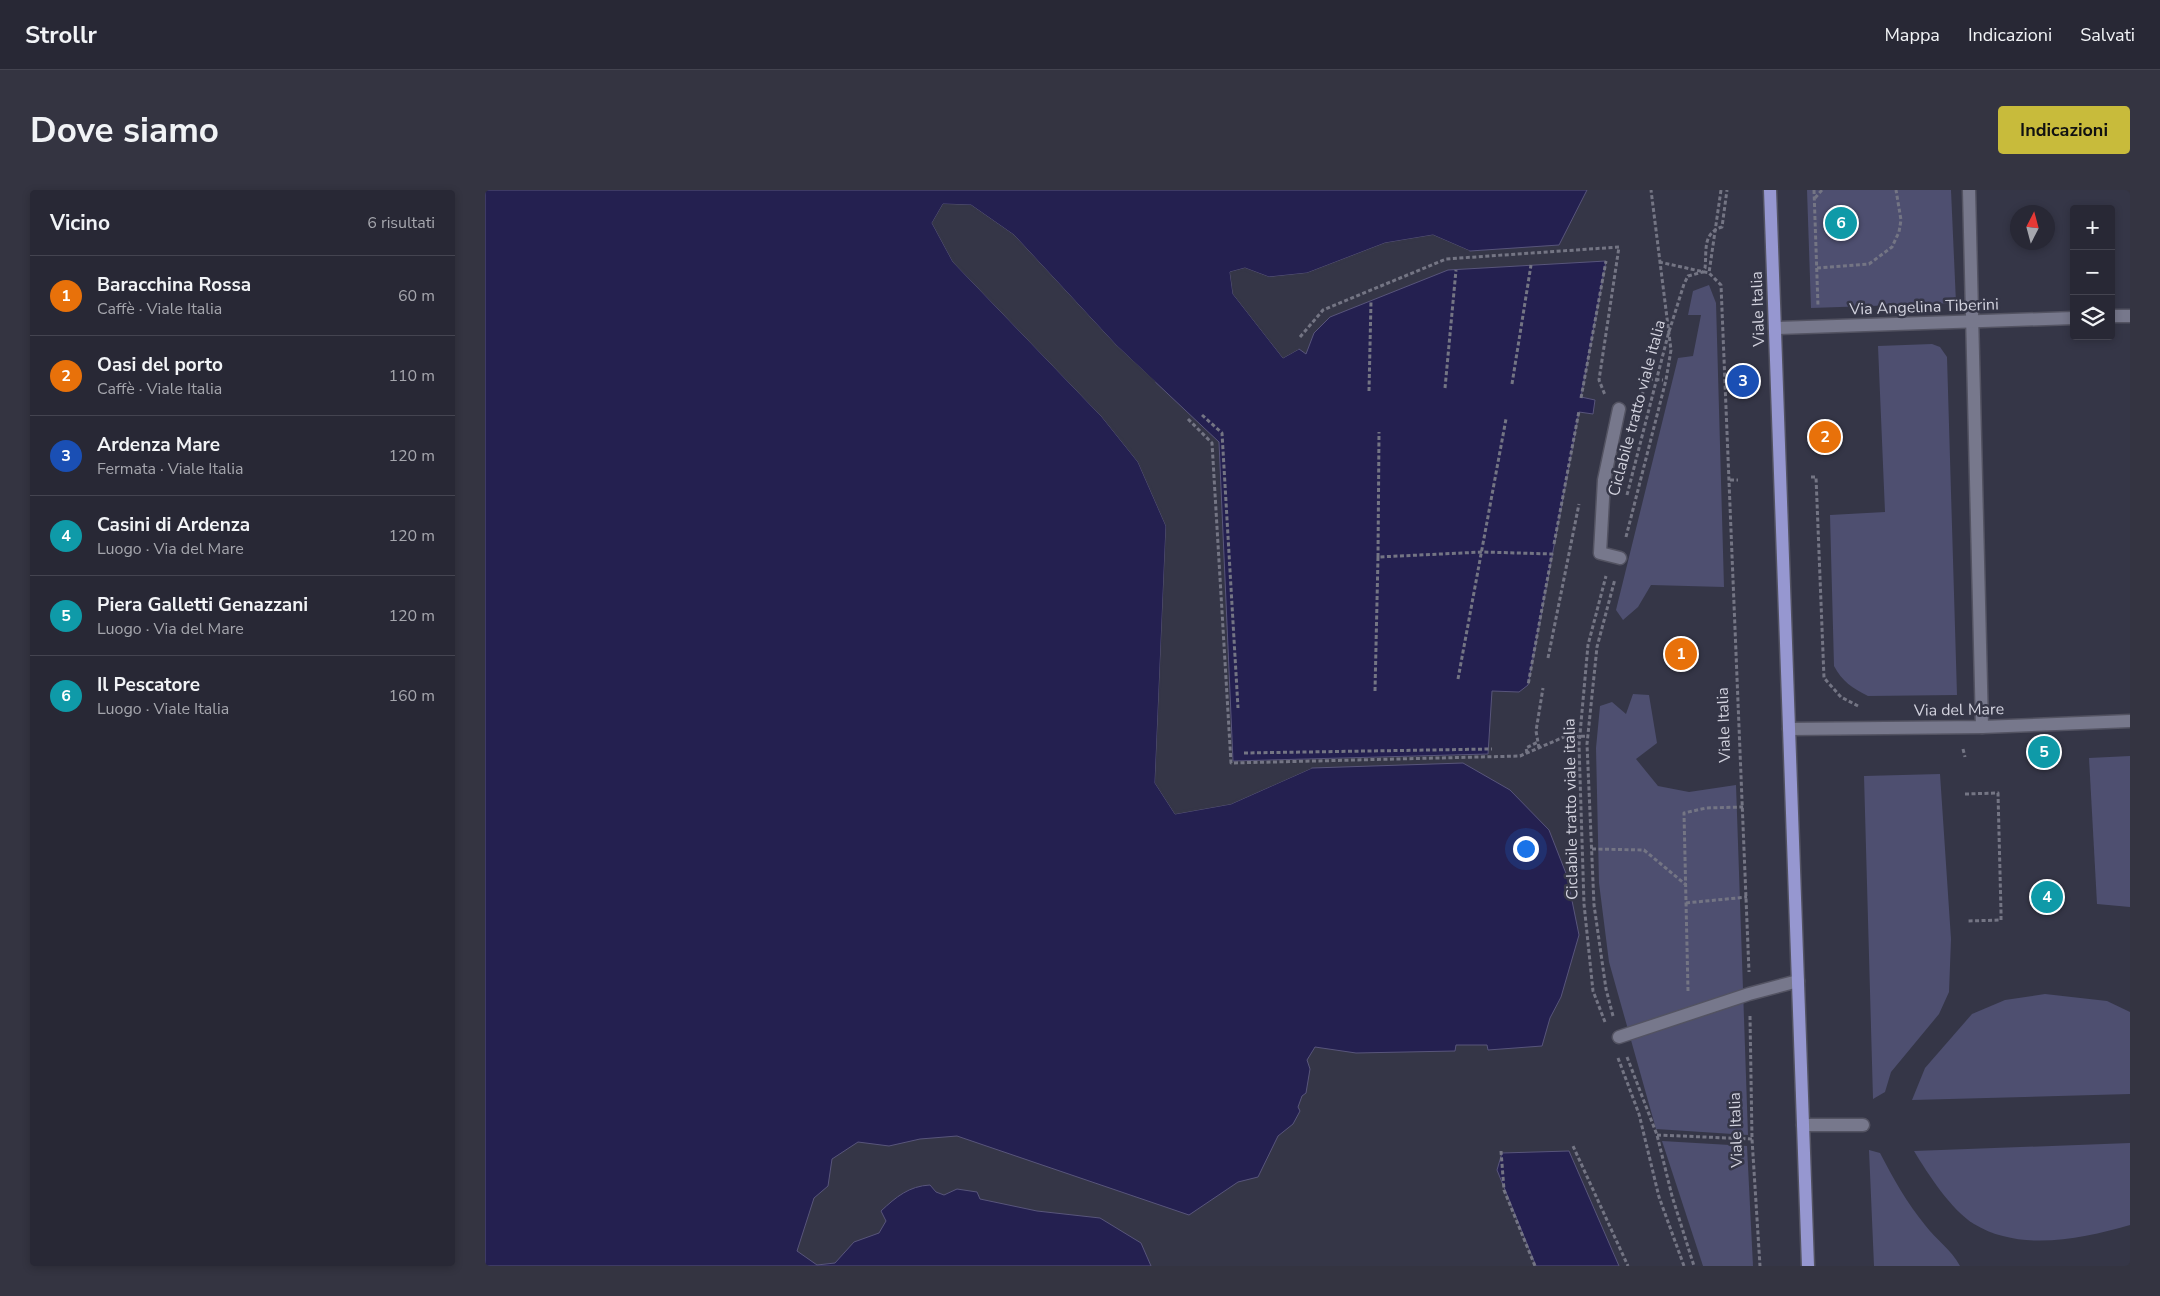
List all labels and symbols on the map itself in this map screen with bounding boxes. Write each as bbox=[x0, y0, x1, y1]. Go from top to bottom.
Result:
pin: 6 bbox=[1825, 204, 1857, 242]
north arrow bbox=[2010, 205, 2055, 250]
street label: Viale Italia bbox=[1746, 271, 1770, 348]
street label: Via Angelina Tiberini bbox=[1848, 293, 1999, 321]
street label: Ciclabile tratto viale italia bbox=[1603, 317, 1671, 499]
pin: 3 bbox=[1727, 362, 1759, 400]
pin: 2 bbox=[1809, 418, 1841, 456]
pin: 1 bbox=[1665, 635, 1697, 673]
street label: Viale Italia bbox=[1712, 687, 1736, 764]
street label: Via del Mare bbox=[1913, 698, 2004, 722]
street label: Ciclabile tratto viale italia bbox=[1558, 718, 1584, 900]
pin: 5 bbox=[2028, 733, 2060, 771]
your location bbox=[1513, 836, 1539, 862]
pin: 4 bbox=[2031, 878, 2063, 916]
street label: Viale Italia bbox=[1724, 1092, 1748, 1169]

